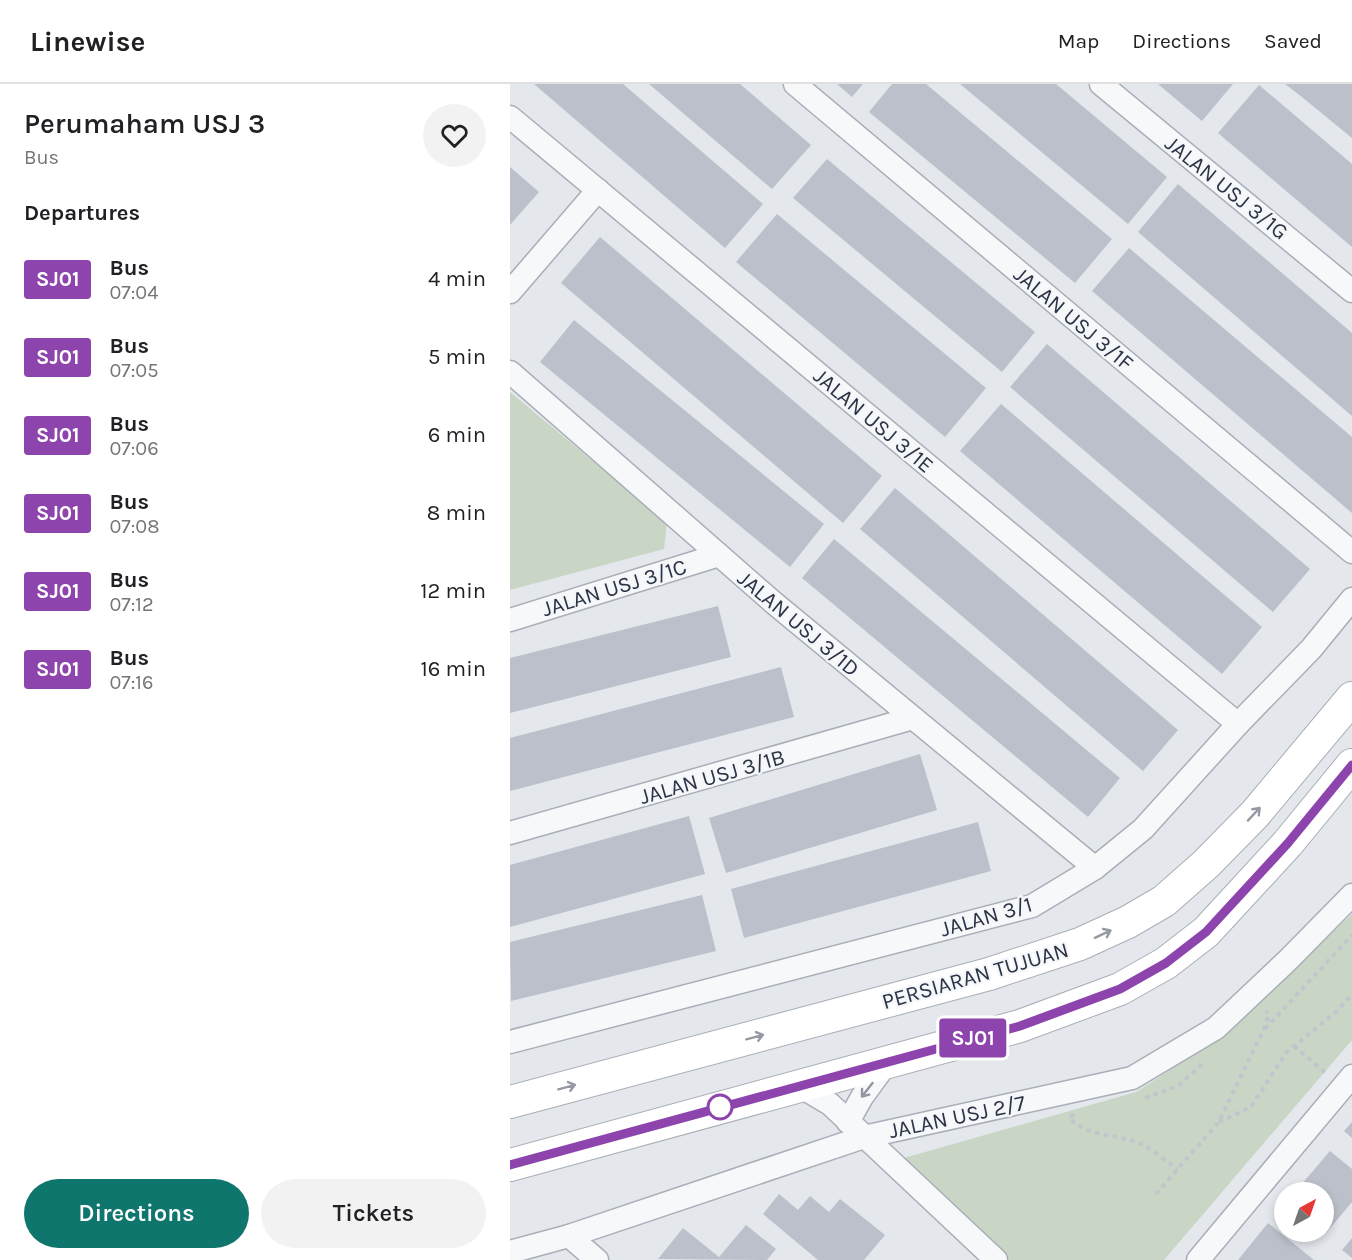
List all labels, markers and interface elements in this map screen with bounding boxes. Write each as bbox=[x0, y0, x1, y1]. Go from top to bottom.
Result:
text: Linewise bbox=[30, 25, 145, 58]
text: Map bbox=[1058, 29, 1099, 53]
text: Directions bbox=[1132, 29, 1231, 53]
text: Saved bbox=[1264, 29, 1322, 53]
button: heart bbox=[423, 104, 486, 167]
text: Perumaham USJ 3 bbox=[24, 107, 265, 140]
street label: JALAN USJ 3/1G bbox=[1160, 130, 1293, 245]
text: Bus bbox=[24, 146, 59, 169]
text: Departures bbox=[24, 200, 140, 226]
text: Bus bbox=[109, 255, 149, 281]
street label: JALAN USJ 3/1F bbox=[1008, 261, 1138, 376]
text: 4 min bbox=[428, 266, 486, 292]
text: SJ01 bbox=[36, 267, 79, 291]
text: 07:04 bbox=[109, 281, 158, 304]
text: Bus bbox=[109, 333, 149, 359]
text: 5 min bbox=[428, 344, 486, 370]
text: SJ01 bbox=[36, 345, 79, 369]
text: 07:05 bbox=[109, 359, 159, 382]
street label: JALAN USJ 3/1E bbox=[808, 363, 939, 478]
text: Bus bbox=[109, 411, 149, 437]
text: 6 min bbox=[428, 422, 486, 448]
text: SJ01 bbox=[36, 423, 79, 447]
text: 07:06 bbox=[109, 437, 159, 460]
text: Bus bbox=[109, 489, 149, 515]
text: 8 min bbox=[427, 500, 486, 526]
text: SJ01 bbox=[36, 501, 79, 525]
text: 07:08 bbox=[109, 515, 160, 538]
street label: JALAN USJ 3/1C bbox=[539, 554, 690, 622]
street label: JALAN USJ 3/1D bbox=[732, 565, 864, 682]
text: Bus bbox=[109, 567, 149, 593]
text: 12 min bbox=[420, 578, 486, 604]
text: SJ01 bbox=[36, 579, 79, 603]
text: 07:12 bbox=[109, 593, 154, 616]
text: Bus bbox=[109, 645, 149, 671]
text: 16 min bbox=[420, 656, 486, 682]
text: SJ01 bbox=[36, 657, 79, 681]
text: 07:16 bbox=[109, 671, 153, 694]
street label: JALAN USJ 3/1B bbox=[637, 744, 788, 810]
one-way arrow bbox=[1247, 807, 1262, 822]
street label: JALAN 3/1 bbox=[937, 891, 1035, 942]
one-way arrow bbox=[1093, 928, 1111, 939]
street label: PERSIARAN TUJUAN bbox=[879, 937, 1072, 1015]
line badge: SJ01 bbox=[931, 1018, 1015, 1058]
text: SJ01 bbox=[951, 1026, 995, 1050]
one-way arrow bbox=[745, 1030, 764, 1042]
one-way arrow bbox=[557, 1081, 576, 1092]
one-way arrow bbox=[861, 1082, 874, 1098]
street label: JALAN USJ 2/7 bbox=[886, 1090, 1028, 1144]
unlabelled marker bbox=[707, 1094, 733, 1120]
button: Directions bbox=[24, 1179, 249, 1248]
button: Tickets bbox=[261, 1179, 486, 1248]
north arrow bbox=[1274, 1182, 1334, 1242]
map controls bbox=[1274, 1182, 1334, 1242]

